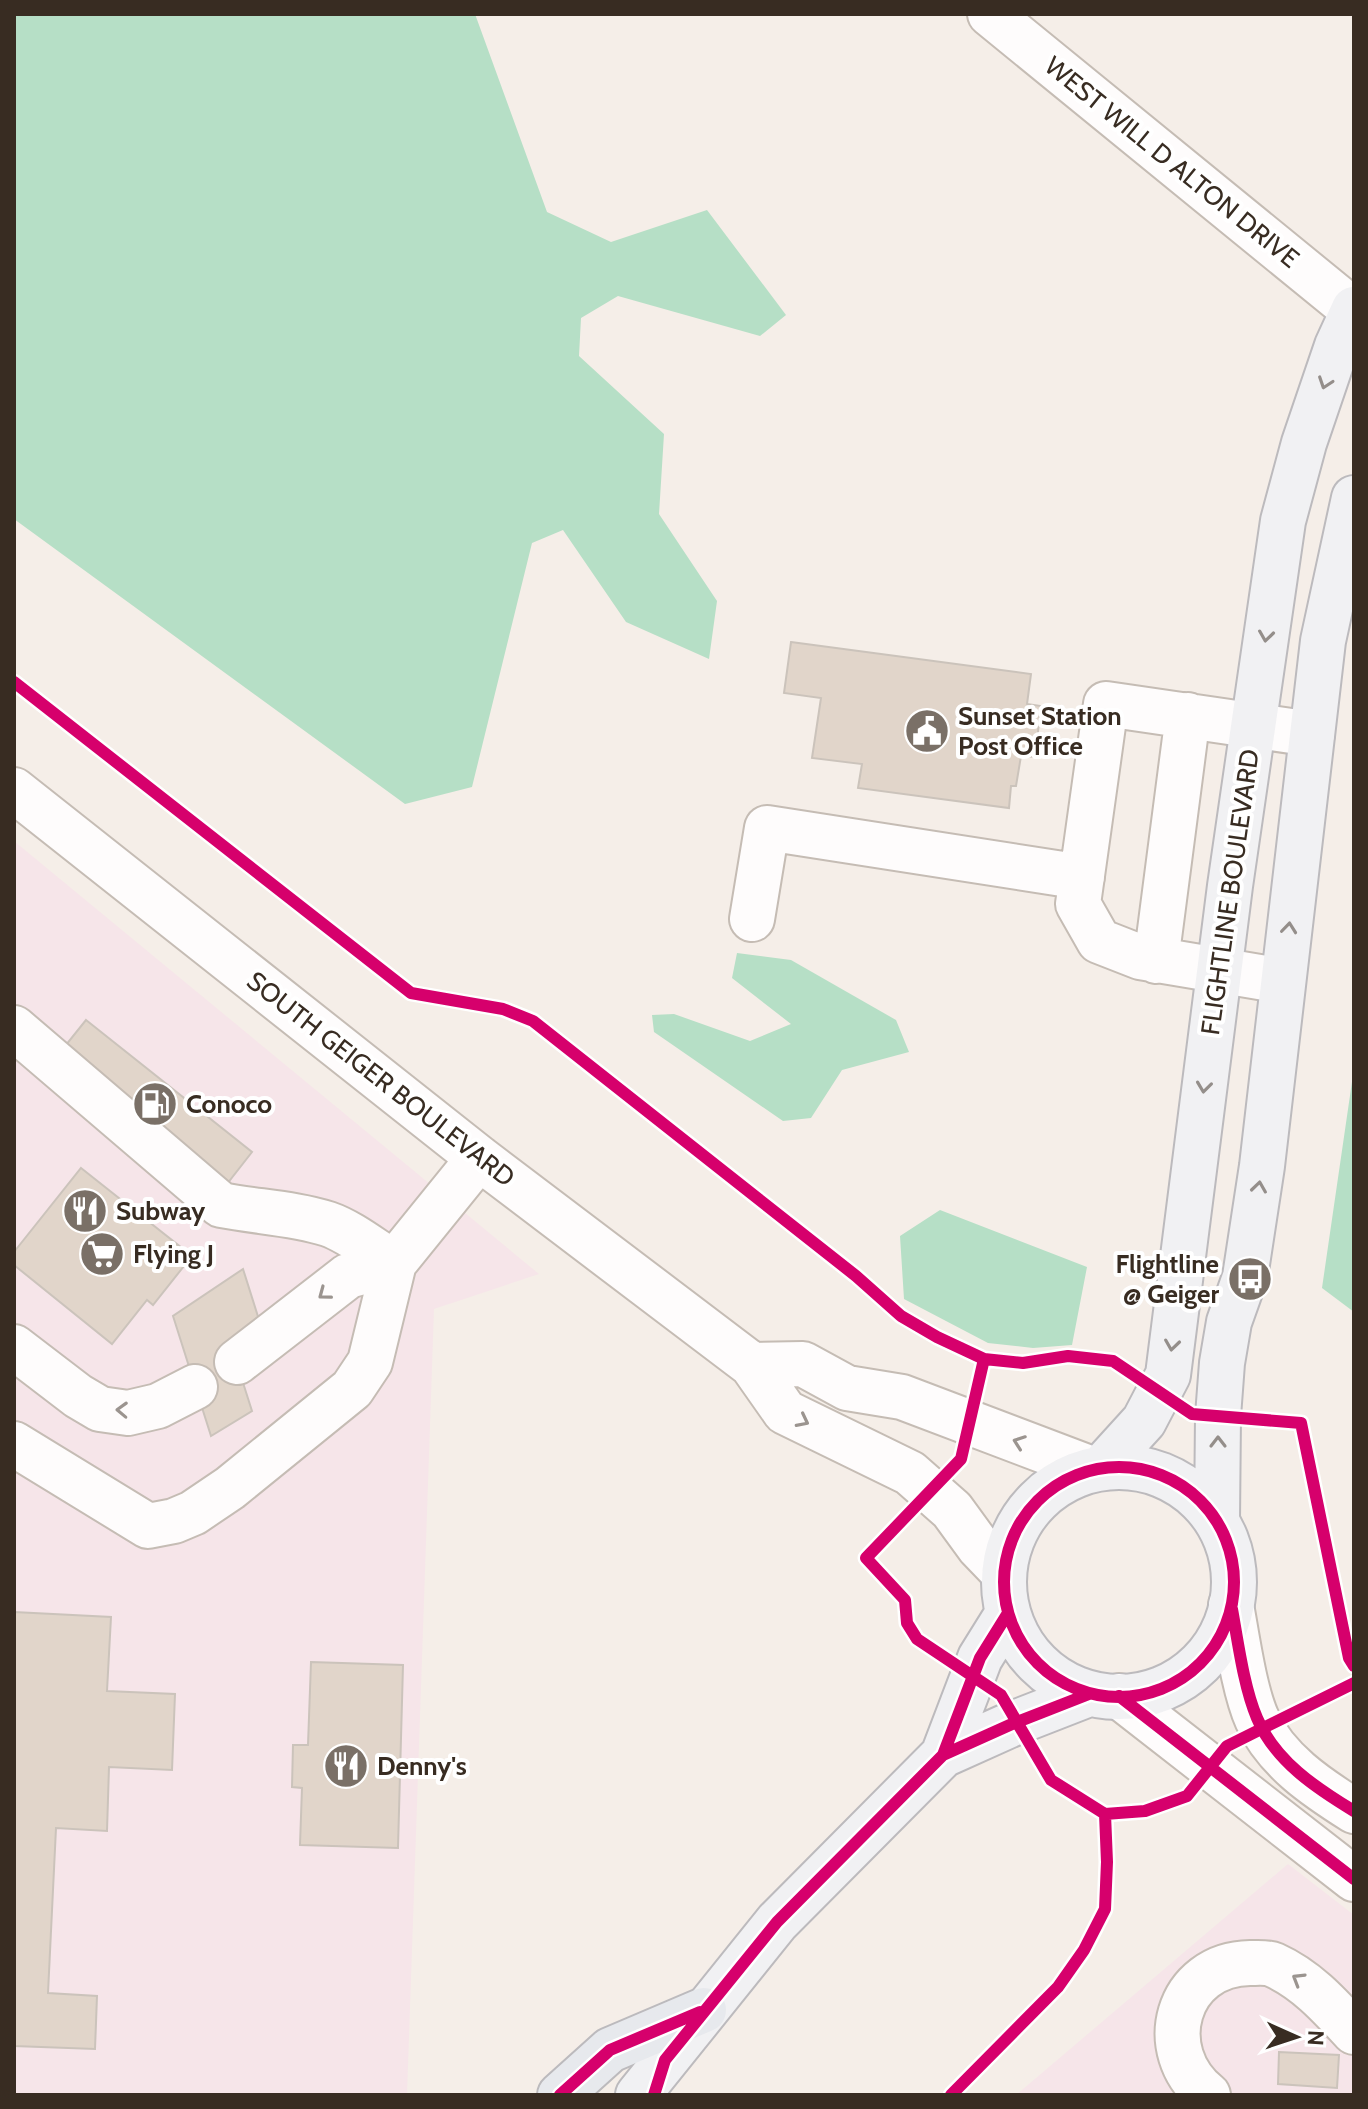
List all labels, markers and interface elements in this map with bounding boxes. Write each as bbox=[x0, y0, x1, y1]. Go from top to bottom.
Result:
street label: WEST WILL D ALTON DRIVE bbox=[1038, 50, 1306, 274]
one-way arrow bbox=[1318, 375, 1334, 389]
one-way arrow bbox=[1258, 629, 1275, 643]
place label: Sunset Station Post Office bbox=[958, 700, 1122, 762]
public building icon: Sunset Station Post Office bbox=[903, 707, 951, 755]
street label: FLIGHTLINE BOULEVARD bbox=[1194, 747, 1266, 1037]
one-way arrow bbox=[1280, 921, 1297, 934]
street label: SOUTH GEIGER BOULEVARD bbox=[241, 965, 521, 1193]
fuel station icon: Conoco bbox=[131, 1080, 179, 1128]
one-way arrow bbox=[1196, 1081, 1213, 1094]
place label: Conoco bbox=[186, 1088, 272, 1120]
one-way arrow bbox=[1249, 1180, 1266, 1193]
restaurant icon: Subway bbox=[61, 1187, 109, 1235]
place label: Subway bbox=[116, 1195, 205, 1227]
supermarket icon: Flying J bbox=[78, 1230, 126, 1278]
place label: Flying J bbox=[133, 1238, 214, 1270]
place label: Flightline @ Geiger bbox=[1115, 1248, 1219, 1310]
bus stop icon: Flightline @ Geiger bbox=[1226, 1255, 1274, 1303]
one-way arrow bbox=[318, 1284, 333, 1298]
one-way arrow bbox=[1164, 1339, 1181, 1352]
one-way arrow bbox=[116, 1402, 128, 1419]
one-way arrow bbox=[795, 1412, 809, 1427]
one-way arrow bbox=[1209, 1435, 1227, 1448]
one-way arrow bbox=[1012, 1436, 1026, 1452]
restaurant icon: Denny's bbox=[322, 1742, 370, 1790]
place label: Denny's bbox=[377, 1750, 467, 1782]
one-way arrow bbox=[1292, 1973, 1306, 1989]
north arrow bbox=[1256, 1997, 1336, 2077]
text: N bbox=[1302, 2030, 1329, 2046]

